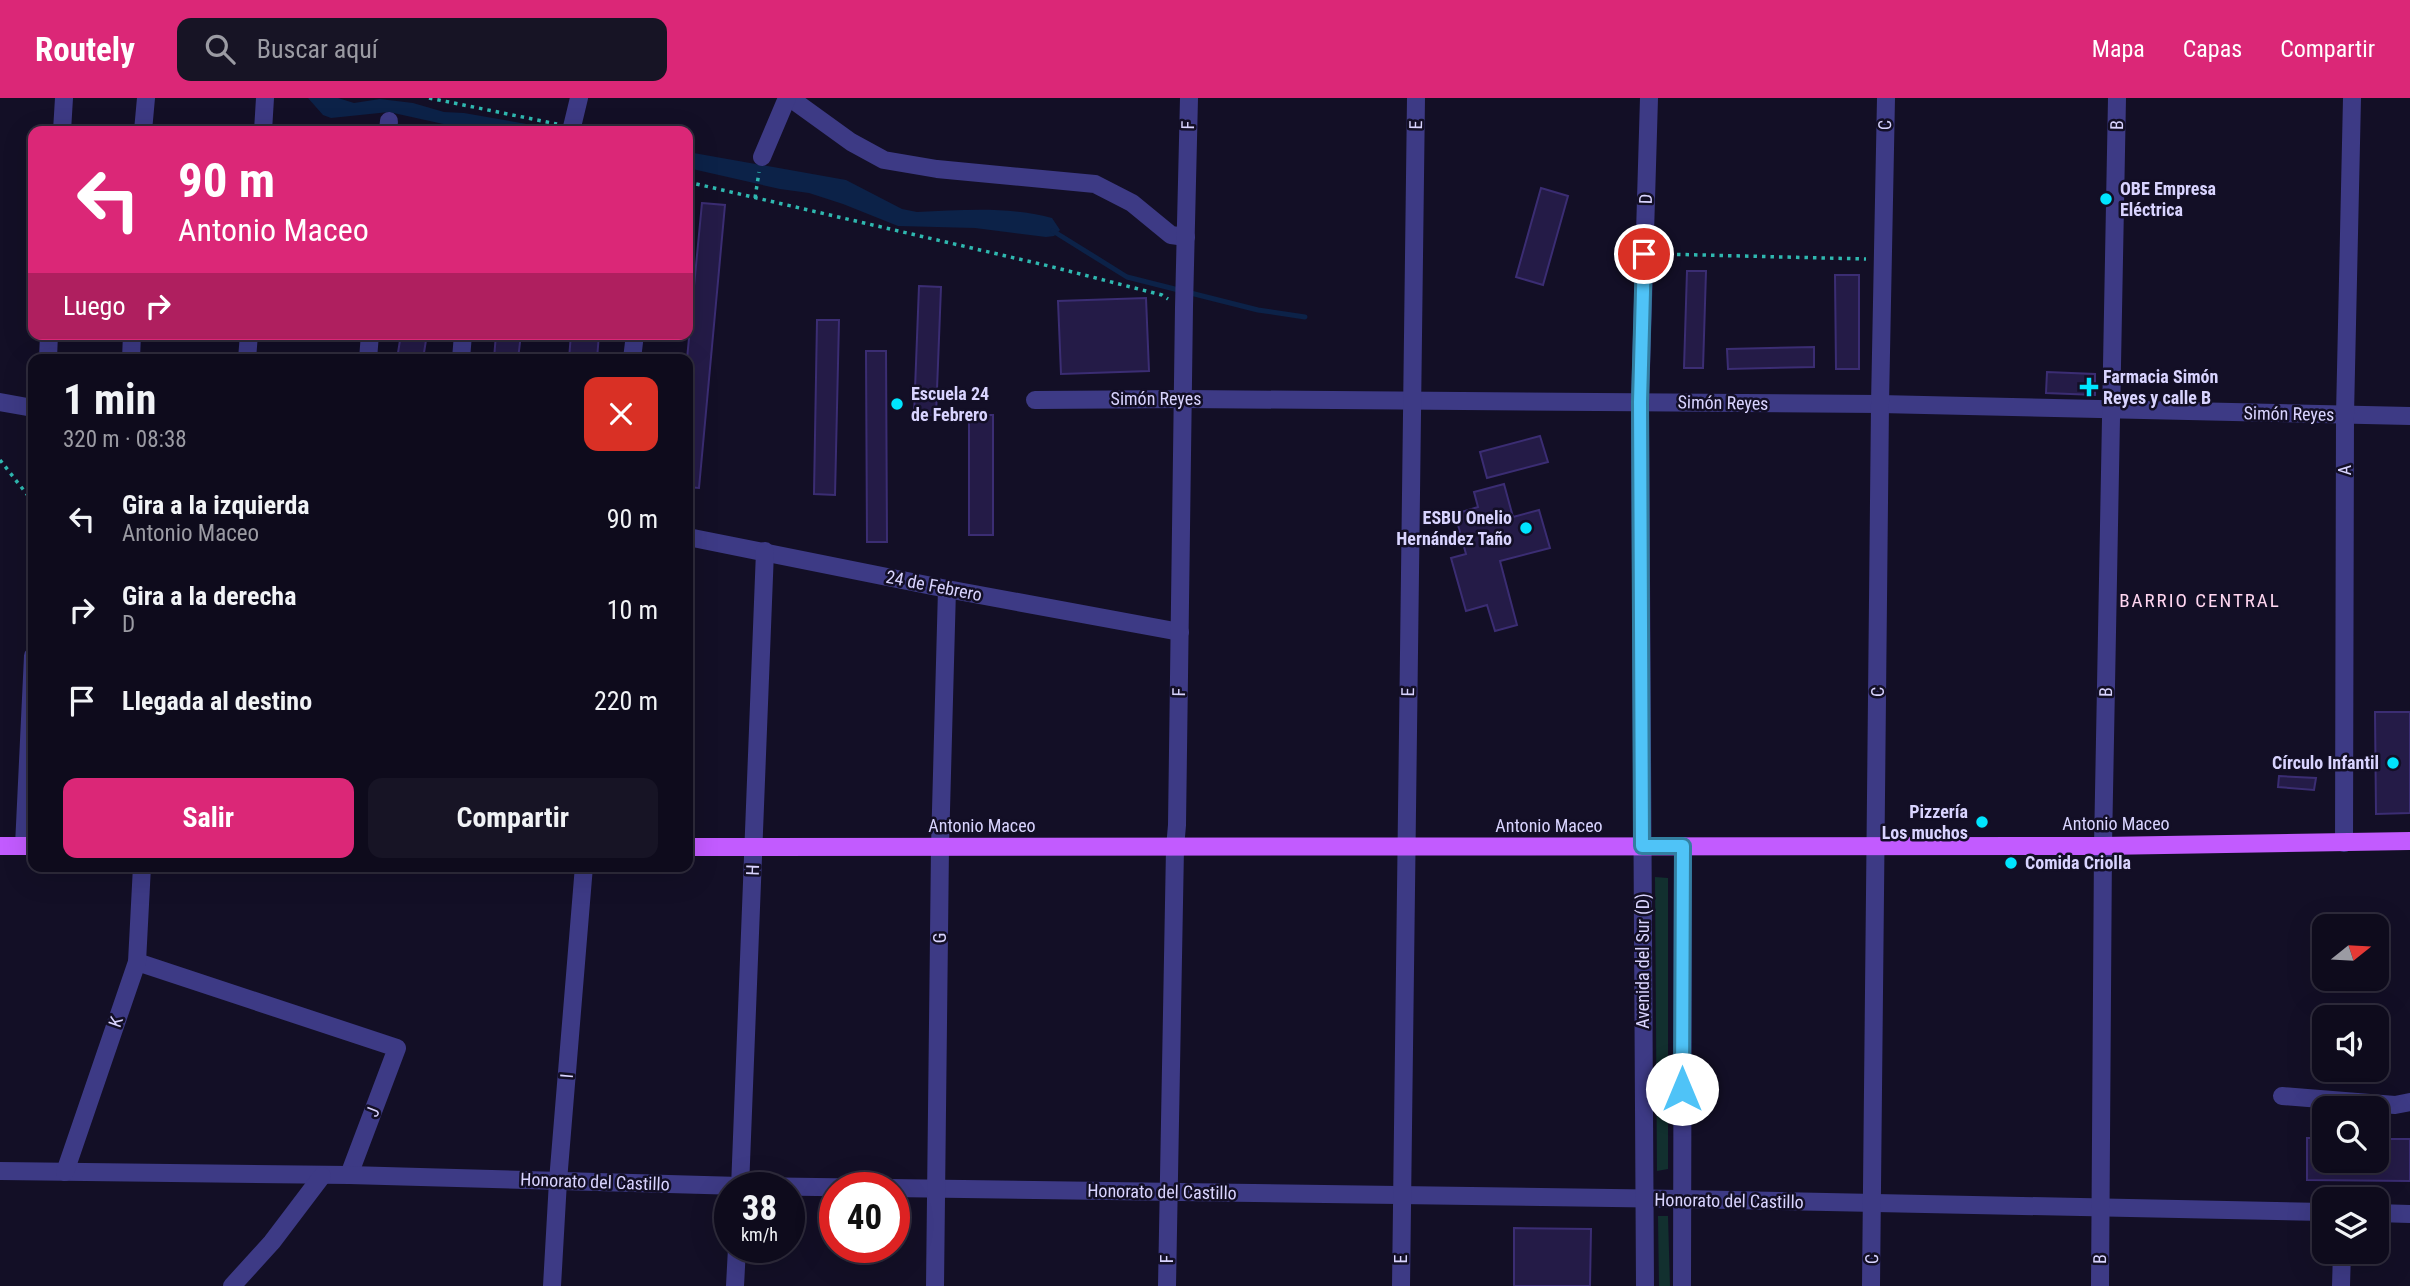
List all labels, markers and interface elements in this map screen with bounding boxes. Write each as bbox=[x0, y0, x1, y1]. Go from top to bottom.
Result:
search box bbox=[177, 18, 667, 81]
text: Routely bbox=[35, 30, 135, 69]
icon: search bbox=[201, 30, 239, 68]
text: Buscar aquí bbox=[257, 34, 378, 64]
text: Mapa bbox=[2092, 35, 2145, 63]
text: Capas bbox=[2183, 35, 2242, 63]
text: Compartir bbox=[2280, 35, 2375, 63]
street label: F bbox=[1177, 120, 1198, 130]
street label: E bbox=[1405, 120, 1426, 130]
street label: C bbox=[1874, 120, 1895, 130]
street label: B bbox=[2106, 120, 2127, 130]
text: 90 m bbox=[178, 152, 275, 209]
icon: left bbox=[63, 154, 154, 245]
place label: OBE Empresa Eléctrica bbox=[2120, 178, 2216, 220]
marker: OBE Empresa Eléctrica bbox=[2098, 191, 2114, 207]
street label: D bbox=[1635, 193, 1656, 204]
text: Antonio Maceo bbox=[178, 211, 369, 249]
pin bbox=[1614, 224, 1674, 284]
icon: arrive bbox=[1625, 235, 1663, 273]
icon: right bbox=[139, 287, 177, 325]
text: Luego bbox=[63, 291, 125, 321]
place label: Farmacia Simón Reyes y calle B bbox=[2103, 366, 2218, 408]
text: 1 min bbox=[63, 375, 156, 424]
button: close bbox=[584, 377, 658, 451]
marker: Farmacia Simón Reyes y calle B bbox=[2081, 379, 2097, 395]
place label: Escuela 24 de Febrero bbox=[911, 383, 989, 425]
street label: Simón Reyes bbox=[1111, 388, 1201, 409]
street label: Simón Reyes bbox=[1677, 391, 1769, 414]
marker: Escuela 24 de Febrero bbox=[889, 396, 905, 412]
street label: Simón Reyes bbox=[2243, 402, 2335, 425]
text: 320 m · 08:38 bbox=[63, 426, 187, 453]
street label: A bbox=[2334, 464, 2355, 475]
text: Gira a la izquierda bbox=[122, 490, 310, 520]
icon: left bbox=[63, 500, 101, 538]
text: 90 m bbox=[607, 504, 658, 534]
place label: ESBU Onelio Hernández Taño bbox=[1396, 507, 1512, 549]
text: Antonio Maceo bbox=[122, 520, 259, 547]
marker: ESBU Onelio Hernández Taño bbox=[1518, 520, 1534, 536]
street label: 24 de Febrero bbox=[884, 566, 984, 605]
text: Gira a la derecha bbox=[122, 581, 296, 611]
district label: BARRIO CENTRAL bbox=[2119, 589, 2281, 612]
icon: right bbox=[63, 591, 101, 629]
text: 10 m bbox=[607, 595, 658, 625]
text: D bbox=[122, 611, 135, 638]
icon: arrive bbox=[63, 682, 101, 720]
text: Llegada al destino bbox=[122, 686, 312, 716]
text: 220 m bbox=[594, 686, 658, 716]
street label: F bbox=[1168, 687, 1189, 697]
street label: E bbox=[1397, 687, 1418, 697]
street label: C bbox=[1867, 687, 1888, 697]
street label: B bbox=[2095, 687, 2116, 697]
place label: Círculo Infantil bbox=[2272, 752, 2379, 773]
marker: Círculo Infantil bbox=[2385, 755, 2401, 771]
button: Salir bbox=[63, 778, 354, 858]
button: Compartir bbox=[368, 778, 658, 858]
place label: Pizzería Los muchos bbox=[1882, 801, 1968, 843]
street label: Antonio Maceo bbox=[2062, 813, 2170, 834]
marker: Pizzería Los muchos bbox=[1974, 814, 1990, 830]
street label: Antonio Maceo bbox=[928, 815, 1036, 836]
street label: Antonio Maceo bbox=[1495, 815, 1603, 836]
place label: Comida Criolla bbox=[2025, 852, 2131, 873]
marker: Comida Criolla bbox=[2003, 855, 2019, 871]
street label: H bbox=[742, 864, 763, 876]
street label: Avenida del Sur (D) bbox=[1632, 893, 1654, 1029]
north arrow bbox=[2312, 914, 2389, 990]
map controls bbox=[2312, 914, 2389, 1264]
street label: G bbox=[929, 933, 950, 943]
button: sound bbox=[2312, 1005, 2389, 1082]
street label: K bbox=[104, 1014, 127, 1030]
position arrow bbox=[1645, 1052, 1719, 1126]
street label: I bbox=[556, 1073, 577, 1079]
button: search bbox=[2312, 1096, 2389, 1173]
street label: J bbox=[361, 1104, 384, 1120]
street label: Honorato del Castillo bbox=[520, 1168, 670, 1195]
speed limit sign: 40 bbox=[819, 1172, 910, 1263]
street label: Honorato del Castillo bbox=[1087, 1180, 1237, 1203]
button: layers bbox=[2312, 1187, 2389, 1264]
text: 38 bbox=[742, 1188, 777, 1229]
street label: Honorato del Castillo bbox=[1654, 1189, 1804, 1212]
text: km/h bbox=[741, 1224, 778, 1245]
street label: F bbox=[1156, 1254, 1177, 1263]
street label: E bbox=[1390, 1254, 1411, 1263]
street label: C bbox=[1861, 1254, 1882, 1264]
street label: B bbox=[2089, 1254, 2110, 1264]

